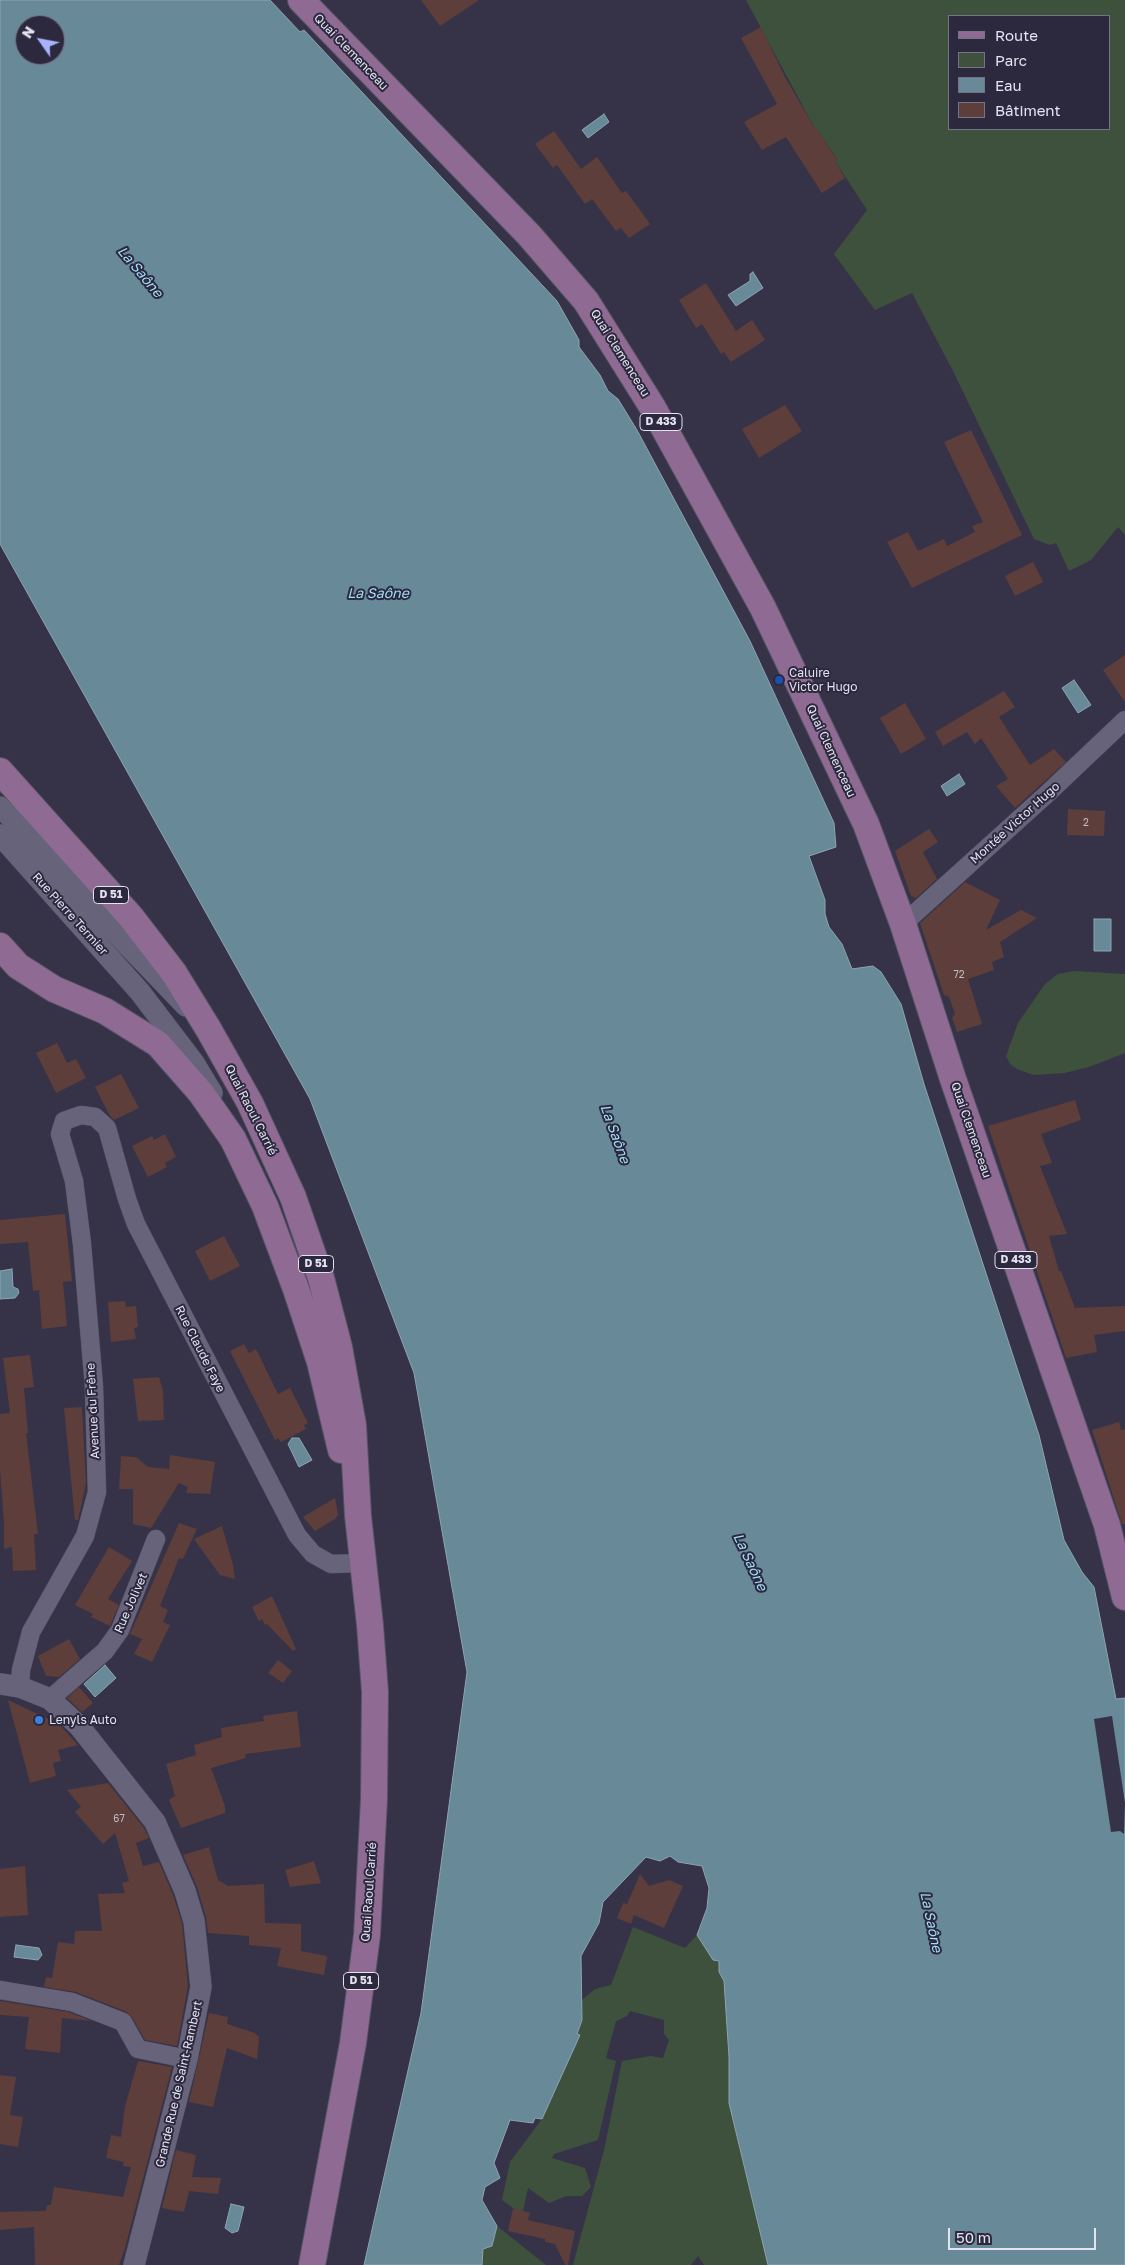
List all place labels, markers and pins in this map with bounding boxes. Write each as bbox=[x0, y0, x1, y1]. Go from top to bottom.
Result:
place label: Caluire Victor Hugo bbox=[789, 666, 857, 694]
marker: Caluire Victor Hugo bbox=[773, 674, 785, 686]
place label: Lenyls Auto bbox=[49, 1713, 117, 1727]
marker: Lenyls Auto bbox=[33, 1714, 45, 1726]

